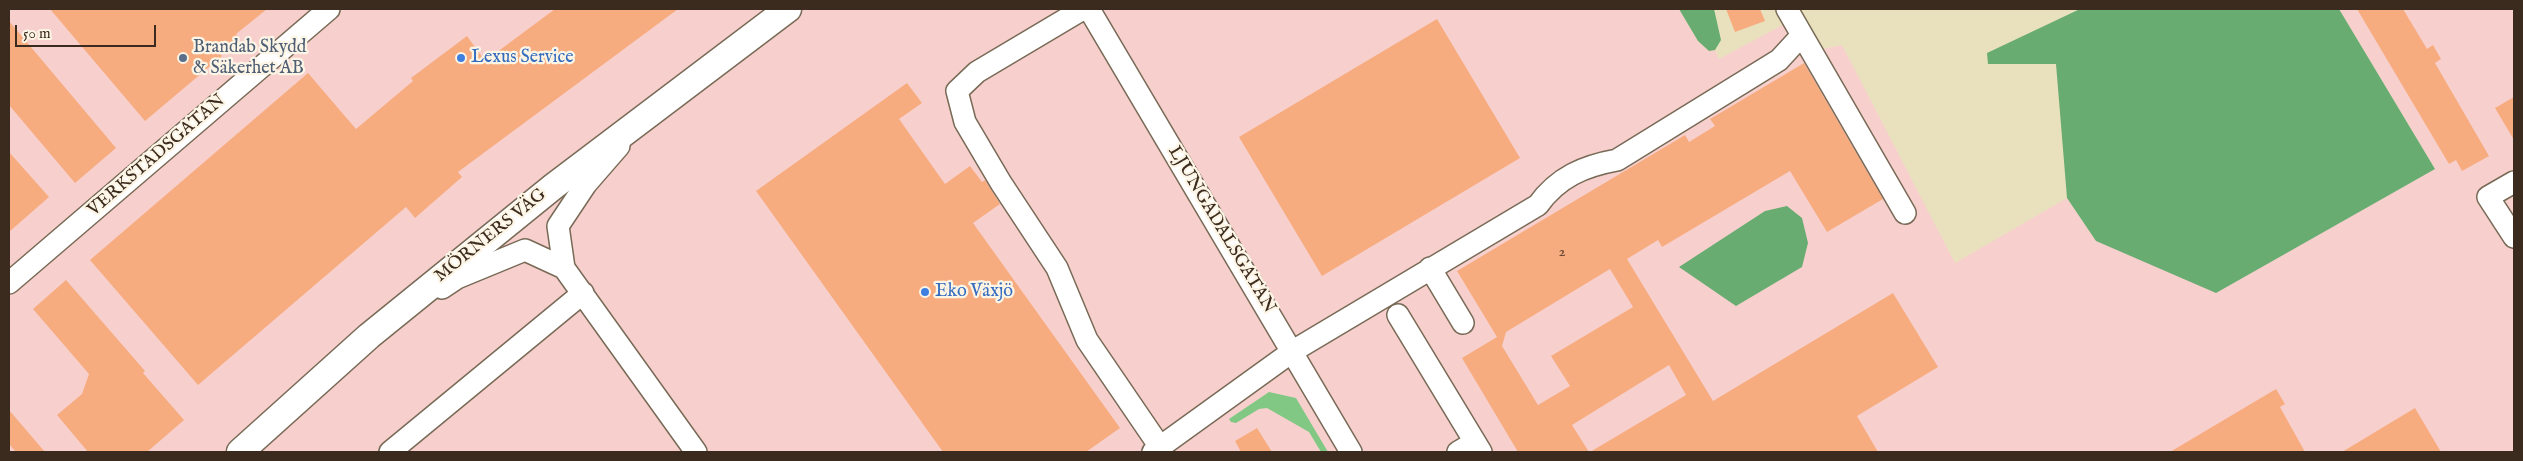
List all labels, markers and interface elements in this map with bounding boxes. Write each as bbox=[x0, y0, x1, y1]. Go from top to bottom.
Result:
scale bar bbox=[18, 15, 159, 47]
text: 50 m bbox=[23, 24, 51, 43]
place label: Brandab Skydd & Säkerhet AB bbox=[193, 37, 306, 80]
place label: Lexus Service bbox=[471, 47, 573, 69]
marker: Brandab Skydd & Säkerhet AB bbox=[177, 52, 189, 64]
marker: Lexus Service bbox=[455, 52, 467, 64]
street label: VERKSTADSGATAN bbox=[84, 91, 230, 221]
street label: LJUNGADALSGATAN bbox=[1162, 142, 1280, 318]
street label: MÖRNERS VÄG bbox=[431, 185, 551, 287]
house number: 2 bbox=[1558, 244, 1566, 262]
place label: Eko Växjö bbox=[935, 281, 1013, 303]
marker: Eko Växjö bbox=[919, 286, 931, 298]

